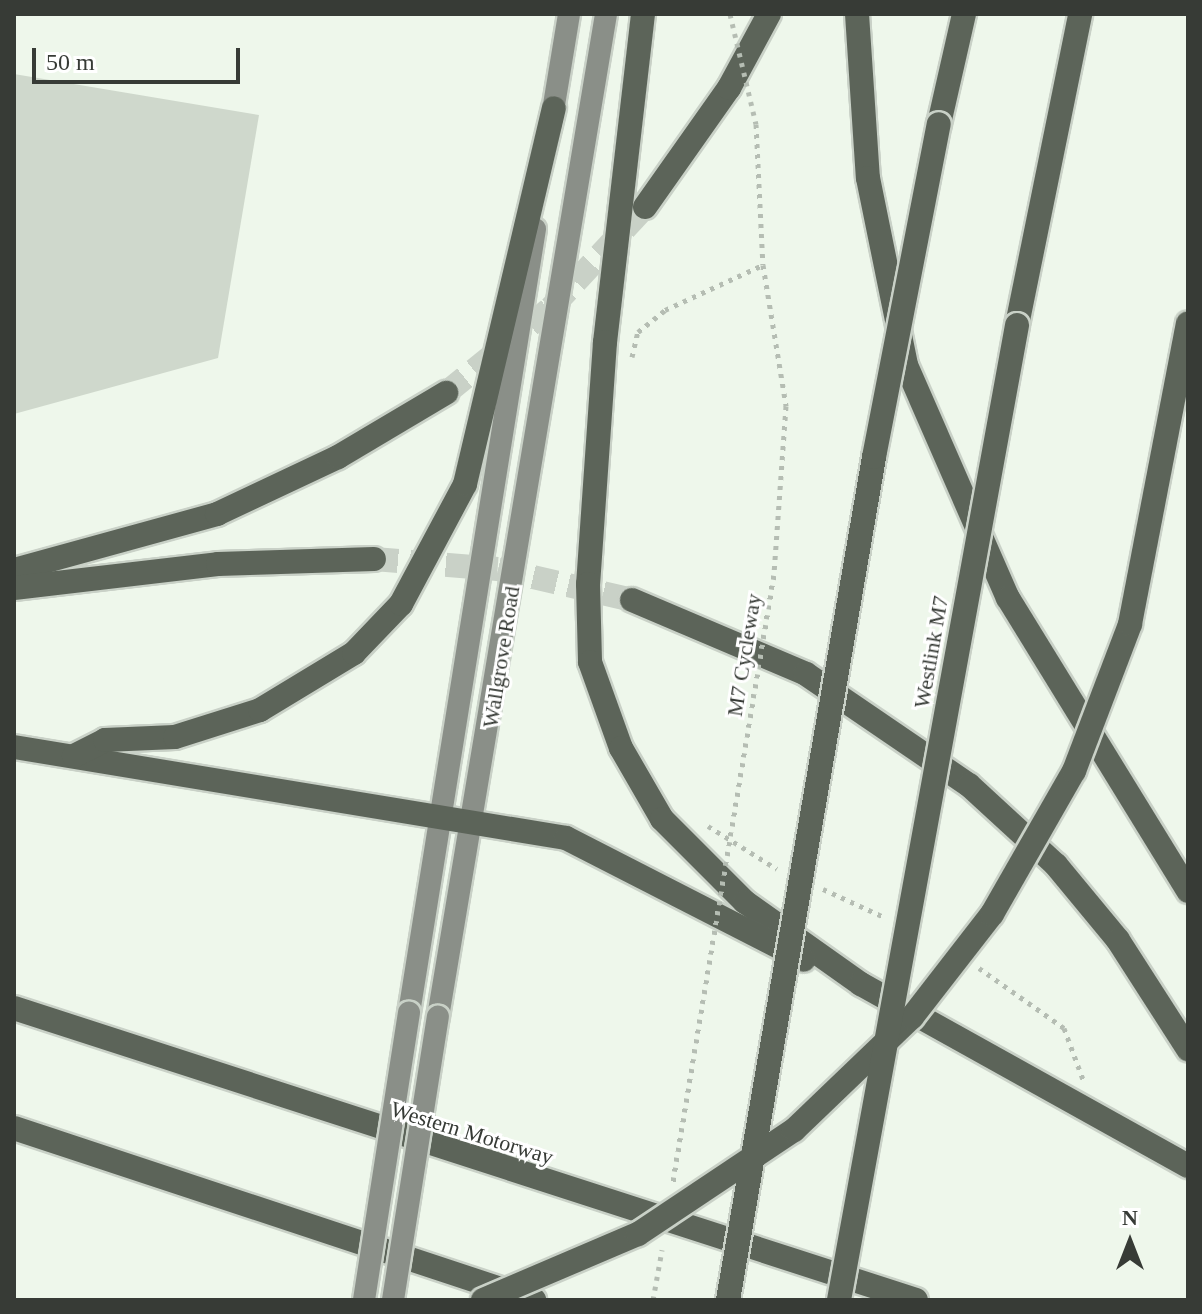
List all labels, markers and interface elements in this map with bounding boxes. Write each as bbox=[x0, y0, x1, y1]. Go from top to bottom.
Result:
scale bar bbox=[36, 32, 244, 82]
text: 50 m bbox=[46, 49, 95, 75]
street label: Wallgrove Road bbox=[477, 584, 525, 730]
street label: M7 Cycleway bbox=[721, 592, 767, 718]
street label: Westlink M7 bbox=[908, 594, 954, 710]
street label: Western Motorway bbox=[387, 1096, 557, 1170]
north arrow bbox=[1090, 1202, 1170, 1282]
text: N bbox=[1122, 1205, 1138, 1230]

